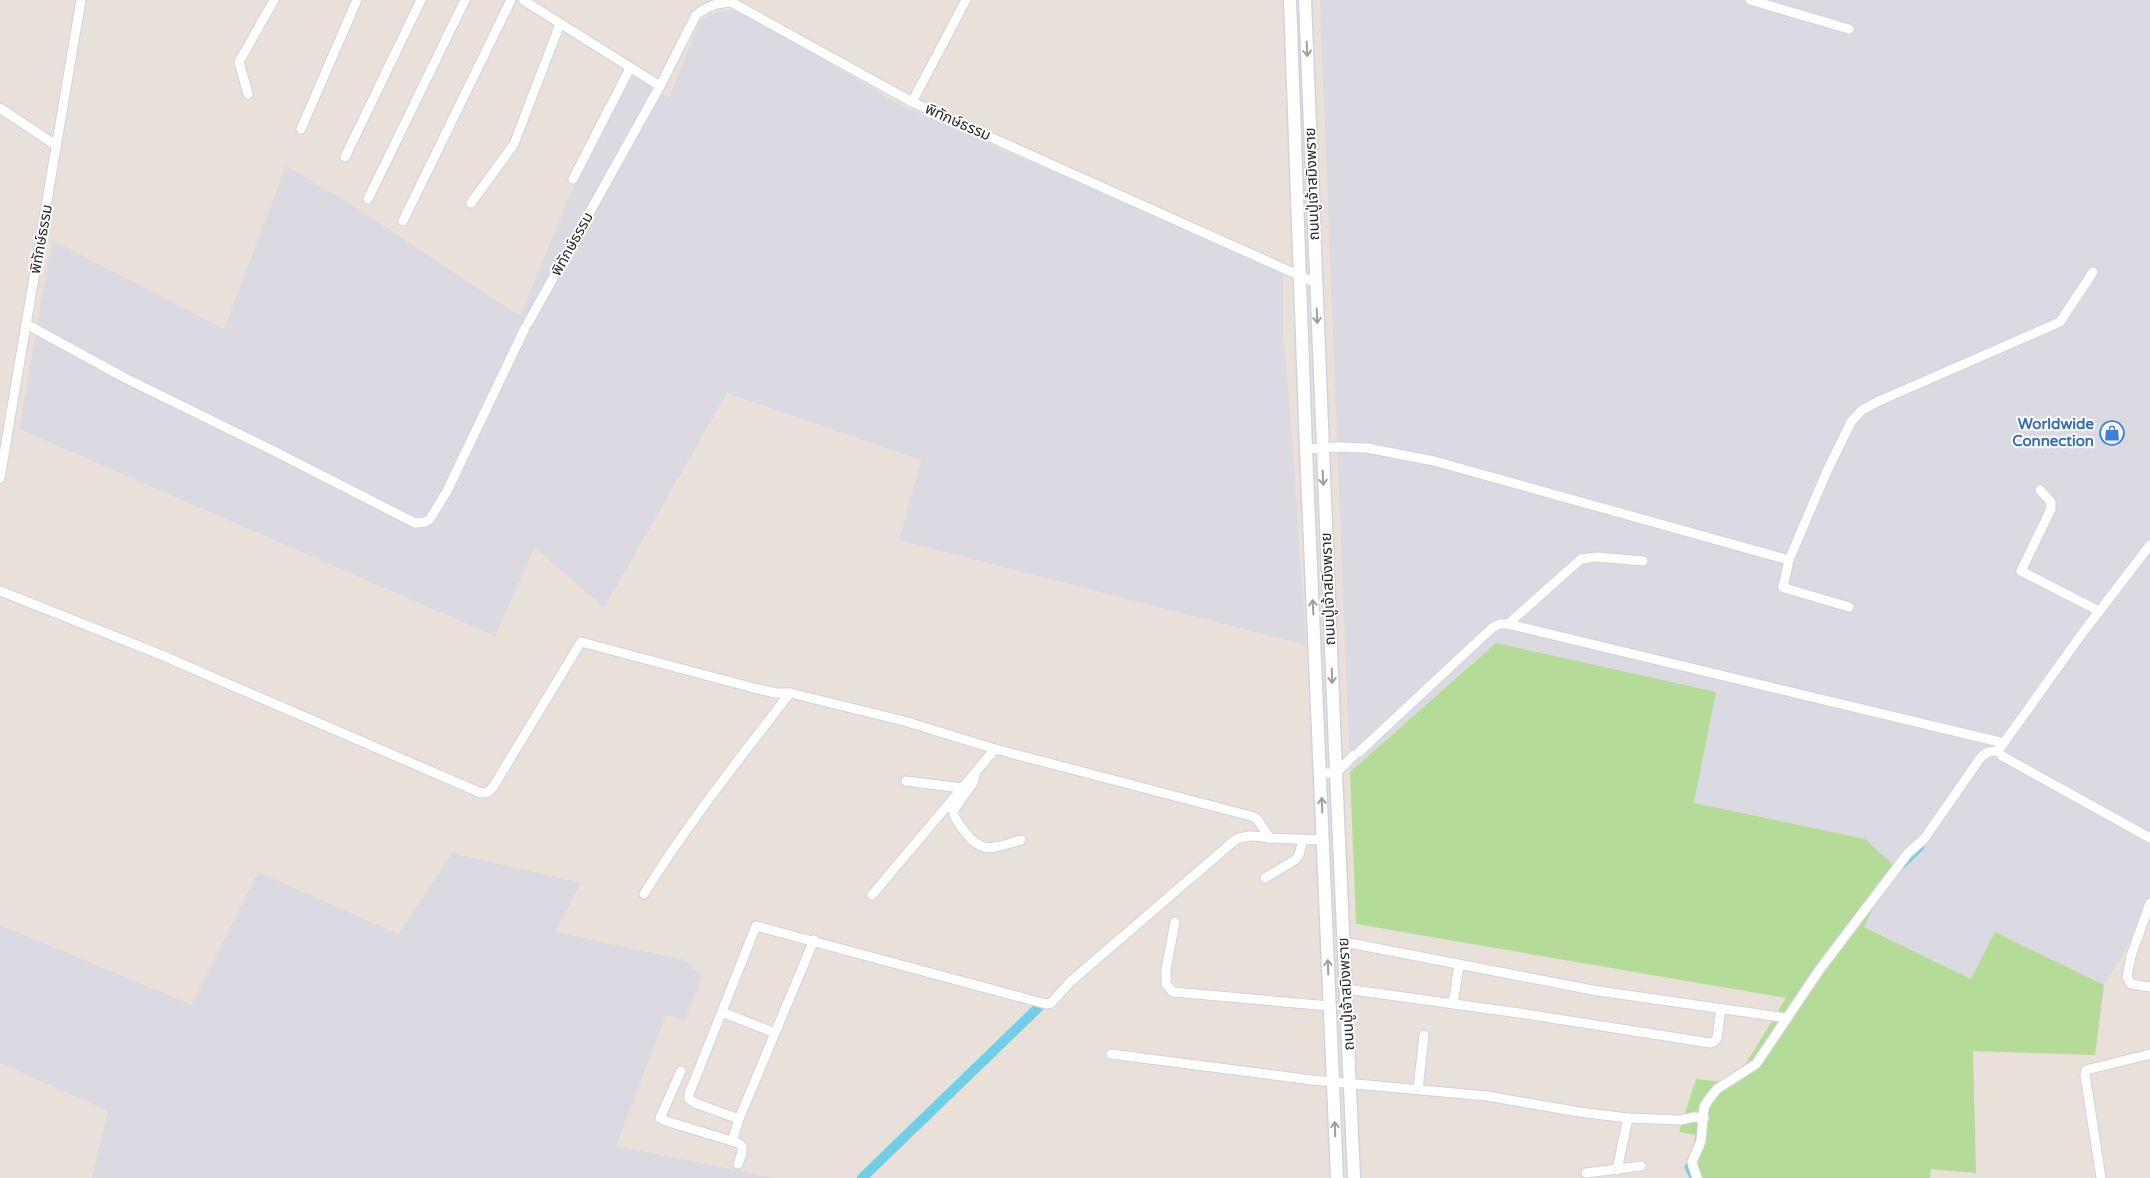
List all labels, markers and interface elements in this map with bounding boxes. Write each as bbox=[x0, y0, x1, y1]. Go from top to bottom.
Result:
one-way arrow bbox=[1302, 40, 1311, 56]
street label: พิทักษ์ธรรม bbox=[922, 100, 994, 144]
street label: ถนนปู่เจ้าสมิงพราย bbox=[1301, 127, 1323, 241]
street label: พิทักษ์ธรรม bbox=[26, 203, 56, 275]
street label: พิทักษ์ธรรม bbox=[547, 209, 597, 279]
one-way arrow bbox=[1312, 308, 1322, 324]
place label: Worldwide Connection bbox=[2012, 415, 2094, 450]
shop icon: Worldwide Connection bbox=[2099, 420, 2125, 446]
one-way arrow bbox=[1319, 470, 1328, 486]
street label: ถนนปู่เจ้าสมิงพราย bbox=[1317, 532, 1339, 646]
one-way arrow bbox=[1309, 600, 1318, 616]
one-way arrow bbox=[1327, 667, 1336, 683]
one-way arrow bbox=[1317, 797, 1327, 813]
street label: ถนนปู่เจ้าสมิงพราย bbox=[1334, 937, 1358, 1051]
one-way arrow bbox=[1324, 959, 1333, 975]
one-way arrow bbox=[1330, 1122, 1339, 1138]

